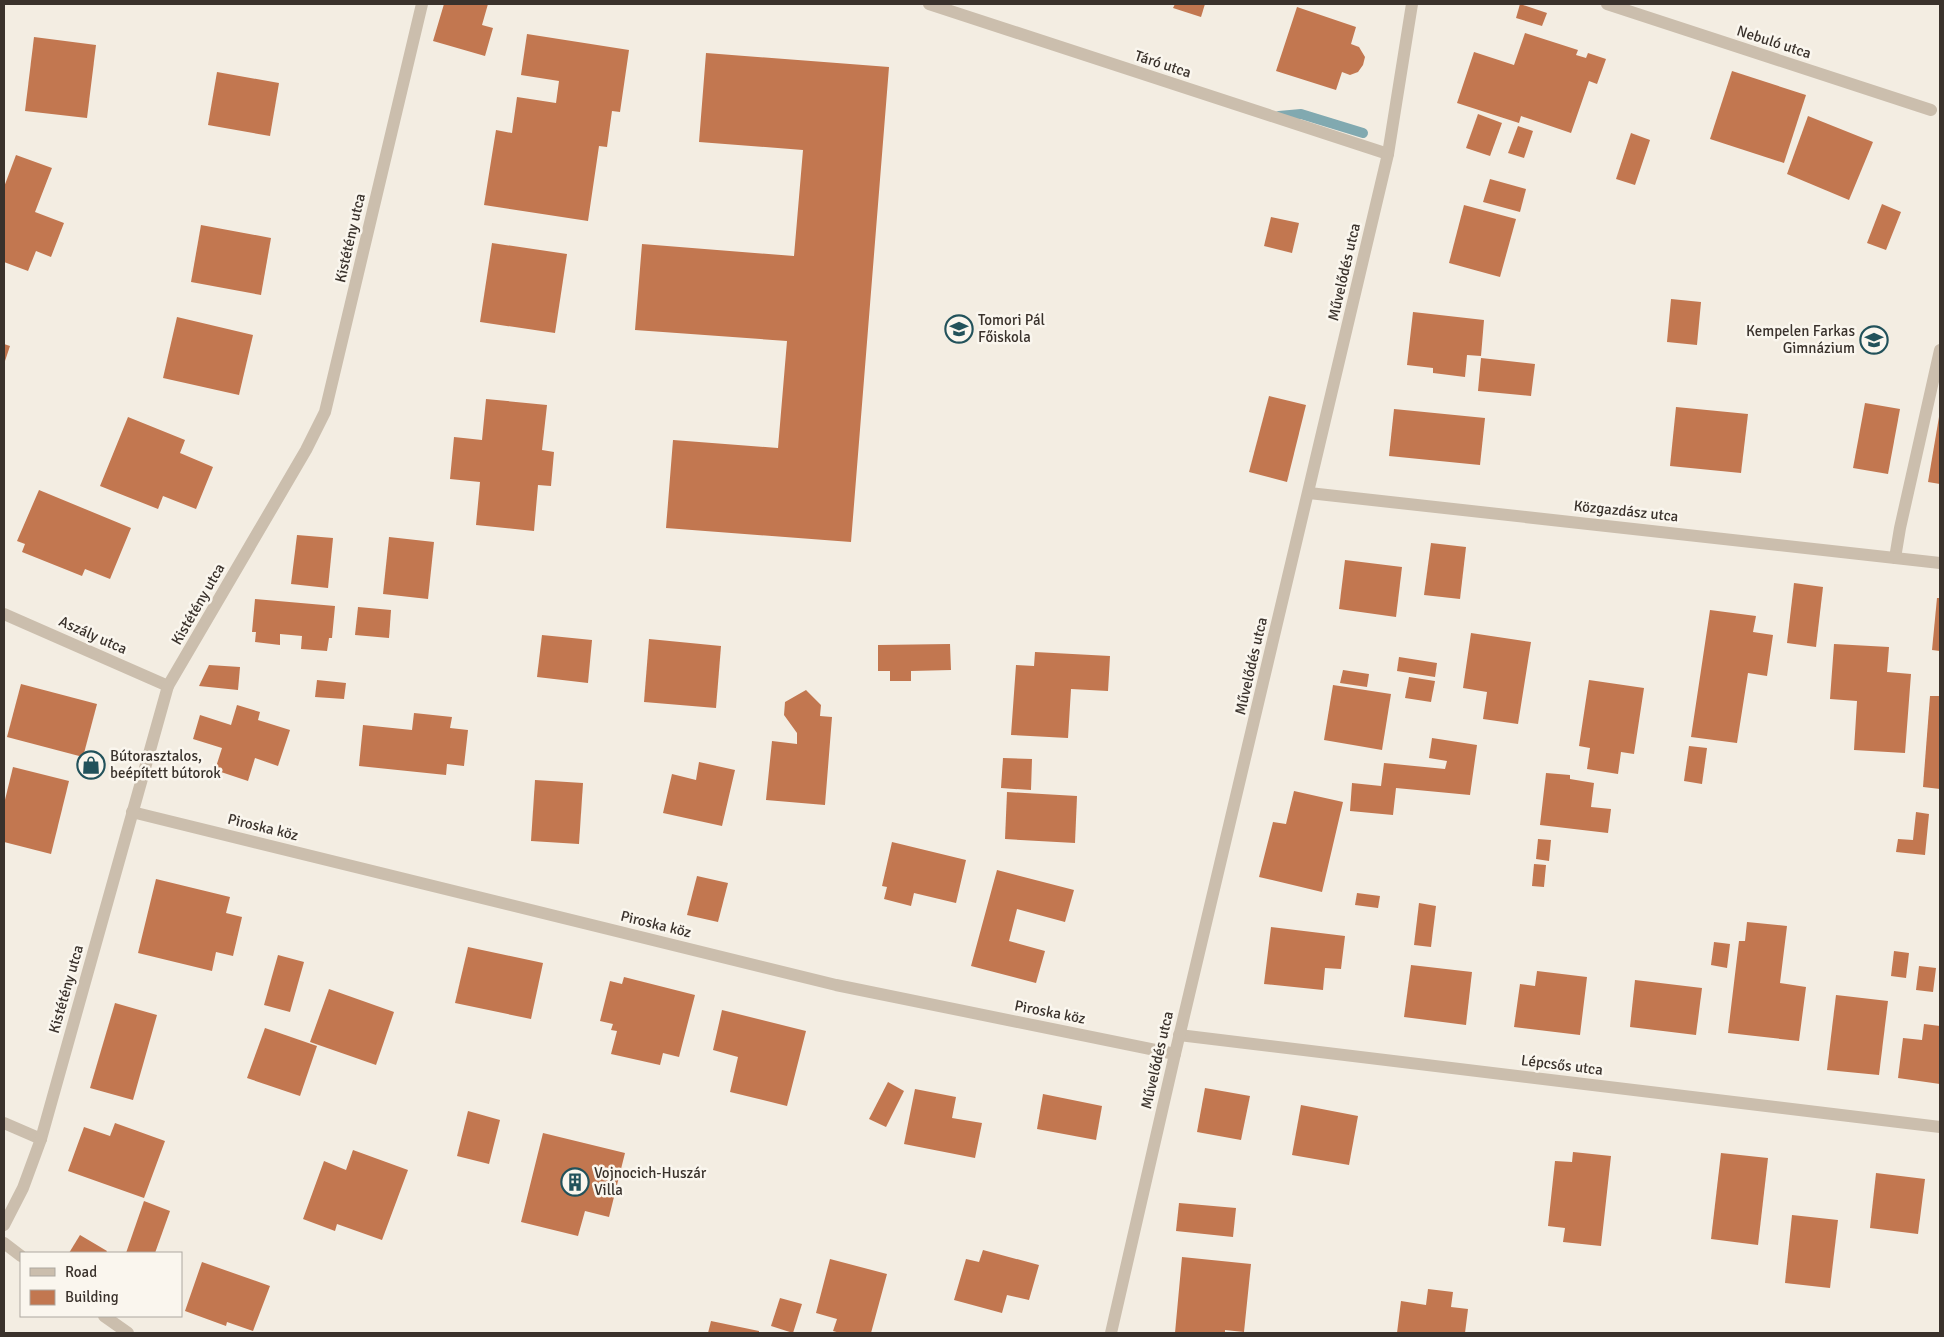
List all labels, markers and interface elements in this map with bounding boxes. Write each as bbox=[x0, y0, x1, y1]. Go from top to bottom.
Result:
street label: Nebuló utca bbox=[1735, 22, 1813, 62]
street label: Táró utca bbox=[1133, 46, 1193, 82]
street label: Kistétény utca bbox=[331, 192, 369, 284]
street label: Művelődés utca bbox=[1324, 221, 1364, 323]
place label: Tomori Pál Főiskola bbox=[978, 311, 1045, 346]
school or university icon: Tomori Pál Főiskola bbox=[944, 314, 974, 344]
place label: Kempelen Farkas Gimnázium bbox=[1746, 322, 1855, 357]
school or university icon: Kempelen Farkas Gimnázium bbox=[1859, 325, 1889, 355]
street label: Közgazdász utca bbox=[1573, 497, 1679, 525]
street label: Kistétény utca bbox=[167, 560, 229, 648]
street label: Aszály utca bbox=[56, 612, 130, 658]
street label: Művelődés utca bbox=[1231, 615, 1271, 717]
place label: Bútorasztalos, beépített bútorok bbox=[110, 747, 221, 782]
shop icon: Bútorasztalos, beépített bútorok bbox=[76, 750, 106, 780]
street label: Piroska köz bbox=[226, 810, 300, 845]
street label: Piroska köz bbox=[619, 907, 693, 942]
street label: Kistétény utca bbox=[45, 943, 87, 1035]
street label: Piroska köz bbox=[1013, 996, 1087, 1028]
street label: Művelődés utca bbox=[1137, 1009, 1177, 1111]
street label: Lépcsős utca bbox=[1520, 1051, 1604, 1079]
place label: Vojnocich-Huszár Villa bbox=[594, 1164, 707, 1199]
building icon: Vojnocich-Huszár Villa bbox=[560, 1167, 590, 1197]
legend bbox=[20, 1252, 182, 1317]
text: Road bbox=[65, 1263, 97, 1281]
text: Building bbox=[65, 1288, 119, 1306]

